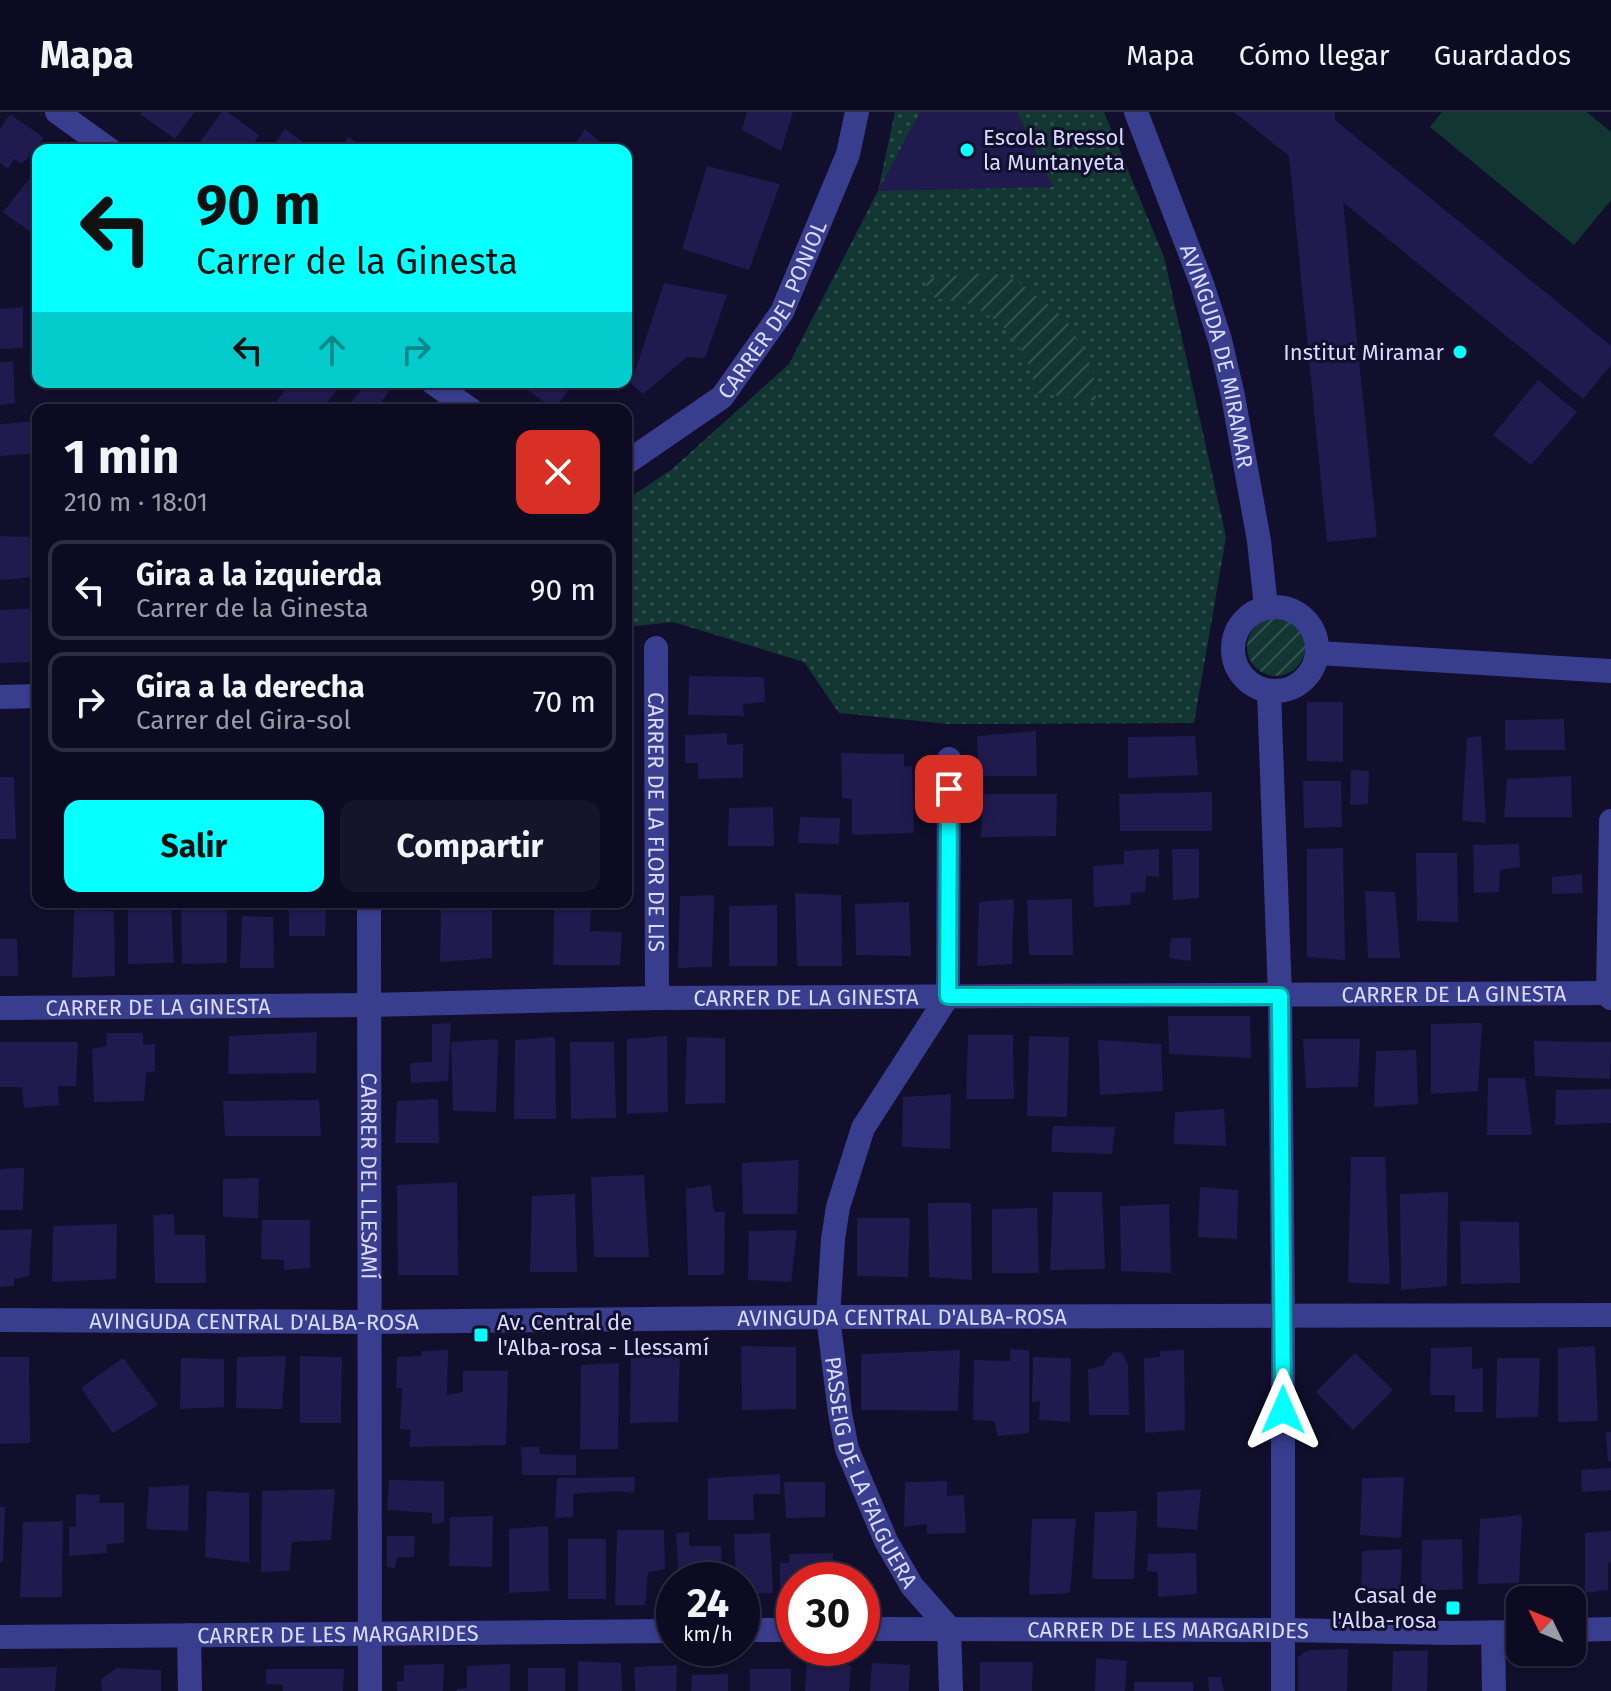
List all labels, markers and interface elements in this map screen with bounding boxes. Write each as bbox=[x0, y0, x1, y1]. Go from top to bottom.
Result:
text: Mapa bbox=[40, 32, 134, 78]
text: Mapa bbox=[1126, 39, 1195, 72]
text: Cómo llegar bbox=[1239, 39, 1390, 72]
text: Guardados bbox=[1434, 39, 1571, 72]
place label: Escola Bressol la Muntanyeta bbox=[983, 124, 1125, 176]
marker: Escola Bressol la Muntanyeta bbox=[958, 141, 976, 159]
text: 90 m bbox=[196, 172, 321, 239]
icon: left bbox=[64, 176, 168, 280]
street label: CARRER DEL PONIOL bbox=[712, 217, 833, 404]
text: Carrer de la Ginesta bbox=[196, 240, 518, 284]
street label: AVINGUDA DE MIRAMAR bbox=[1174, 240, 1259, 470]
icon: left bbox=[226, 328, 270, 372]
icon: ahead bbox=[310, 328, 354, 372]
icon: right bbox=[394, 328, 438, 372]
place label: Institut Miramar bbox=[1283, 339, 1444, 366]
marker: Institut Miramar bbox=[1451, 343, 1469, 361]
text: 1 min bbox=[64, 428, 179, 486]
button: close bbox=[516, 430, 600, 514]
text: 210 m · 18:01 bbox=[64, 487, 208, 518]
text: Gira a la izquierda bbox=[136, 557, 382, 593]
icon: left bbox=[68, 568, 112, 612]
text: 90 m bbox=[530, 572, 596, 608]
text: Carrer de la Ginesta bbox=[136, 593, 369, 624]
text: Gira a la derecha bbox=[136, 669, 365, 705]
icon: right bbox=[68, 680, 112, 724]
text: 70 m bbox=[533, 684, 596, 720]
street label: CARRER DE LA FLOR DE LIS bbox=[642, 692, 670, 952]
text: Carrer del Gira-sol bbox=[136, 705, 351, 736]
pin bbox=[915, 755, 983, 823]
icon: arrive bbox=[927, 767, 971, 811]
button: Salir bbox=[64, 800, 324, 892]
button: Compartir bbox=[340, 800, 600, 892]
street label: CARRER DE LA GINESTA bbox=[1341, 980, 1567, 1008]
street label: CARRER DE LA GINESTA bbox=[693, 984, 919, 1012]
street label: CARRER DE LA GINESTA bbox=[45, 993, 271, 1022]
street label: CARRER DEL LLESAMÍ bbox=[355, 1073, 382, 1279]
street label: AVINGUDA CENTRAL D'ALBA-ROSA bbox=[737, 1303, 1067, 1332]
street label: AVINGUDA CENTRAL D'ALBA-ROSA bbox=[89, 1307, 419, 1336]
place label: Av. Central de l'Alba-rosa - Llessamí bbox=[497, 1309, 709, 1361]
marker: Av. Central de l'Alba-rosa - Llessamí bbox=[472, 1326, 490, 1344]
street label: PASSEIG DE LA FALGUERA bbox=[819, 1355, 923, 1593]
position arrow bbox=[1241, 1368, 1325, 1452]
speed limit sign: 30 bbox=[776, 1562, 880, 1666]
text: 24 bbox=[687, 1580, 729, 1628]
place label: Casal de l'Alba-rosa bbox=[1332, 1582, 1437, 1634]
north arrow bbox=[1506, 1586, 1586, 1666]
map controls bbox=[1506, 1586, 1586, 1666]
marker: Casal de l'Alba-rosa bbox=[1444, 1599, 1462, 1617]
street label: CARRER DE LES MARGARIDES bbox=[1027, 1616, 1309, 1644]
street label: CARRER DE LES MARGARIDES bbox=[197, 1620, 479, 1649]
text: km/h bbox=[683, 1622, 733, 1646]

